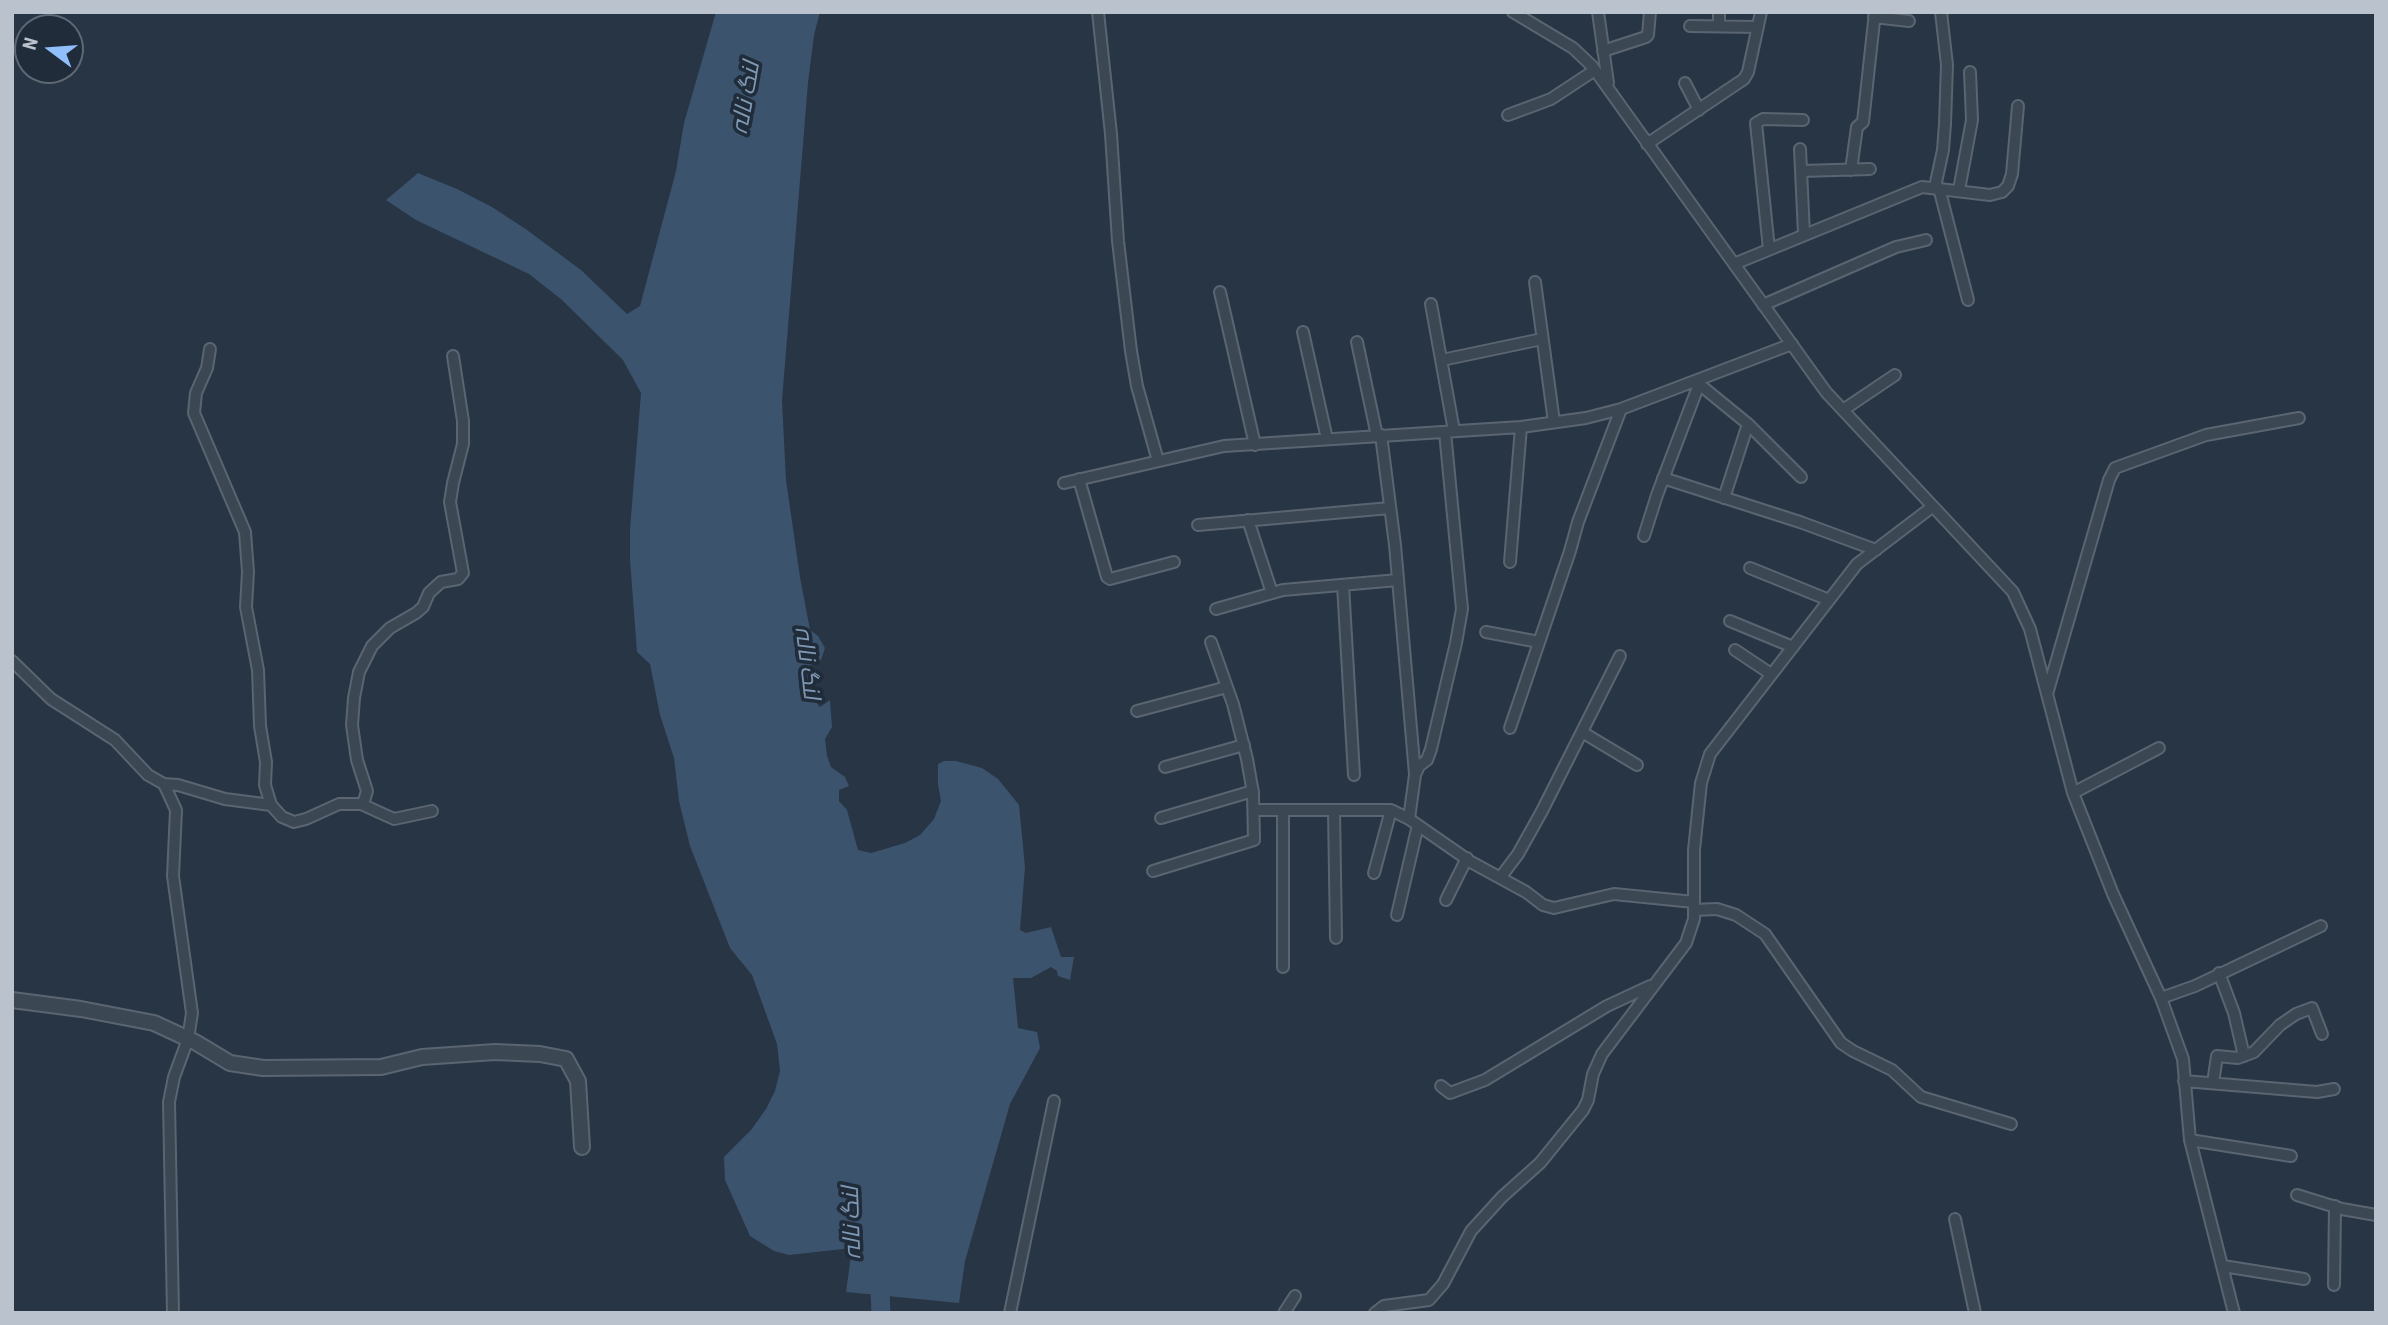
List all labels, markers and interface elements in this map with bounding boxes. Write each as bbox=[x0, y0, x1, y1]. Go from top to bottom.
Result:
north arrow bbox=[14, 14, 84, 84]
text: N bbox=[18, 35, 43, 52]
water label: لنگ نالہ bbox=[727, 60, 767, 136]
water label: لنگ نالہ bbox=[787, 625, 825, 701]
water label: لنگ نالہ bbox=[837, 1186, 869, 1260]

